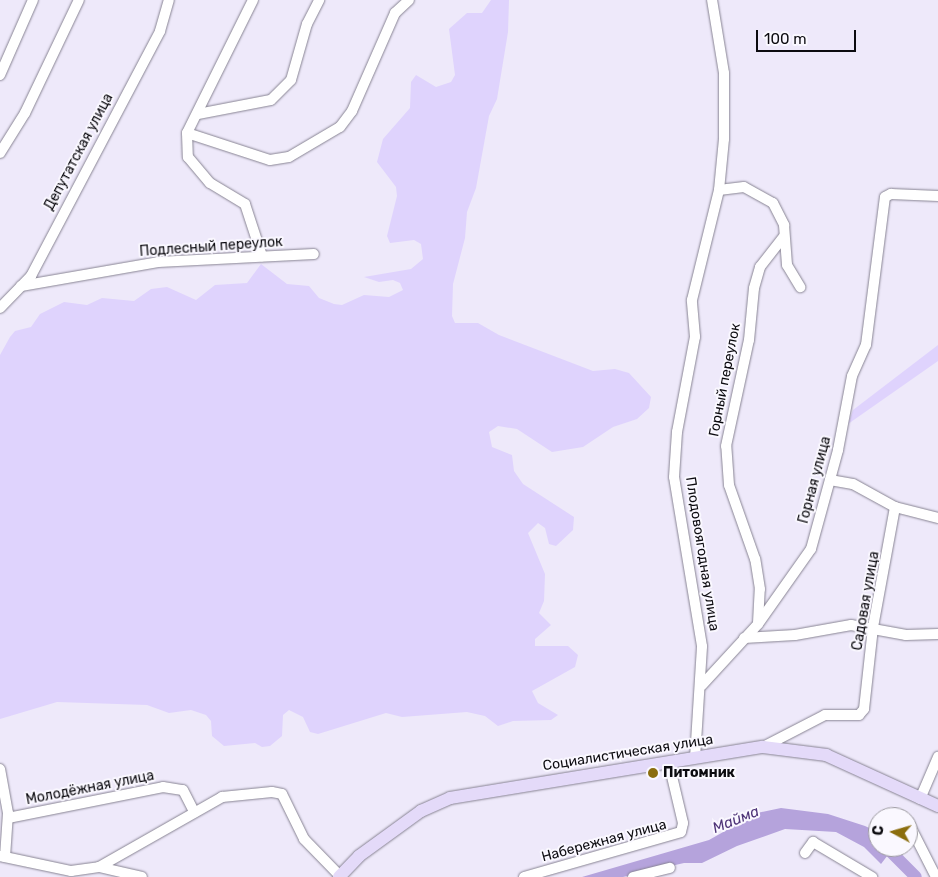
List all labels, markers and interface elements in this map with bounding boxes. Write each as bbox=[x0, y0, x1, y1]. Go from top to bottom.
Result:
scale bar bbox=[758, 20, 858, 52]
text: 100 m bbox=[764, 30, 806, 48]
street label: Депутатская улица bbox=[41, 91, 117, 213]
street label: Подлесный переулок bbox=[139, 234, 283, 260]
street label: Горный переулок bbox=[706, 322, 744, 438]
street label: Горная улица bbox=[795, 435, 835, 525]
street label: Плодовоягодная улица bbox=[682, 476, 722, 632]
street label: Садовая улица bbox=[849, 550, 883, 652]
street label: Социалистическая улица bbox=[542, 731, 714, 775]
place label: Питомник bbox=[663, 765, 735, 781]
street label: Молодёжная улица bbox=[25, 767, 155, 809]
marker: Питомник bbox=[647, 767, 659, 779]
water label: Майма bbox=[710, 803, 762, 837]
north arrow bbox=[868, 807, 918, 857]
street label: Набережная улица bbox=[540, 816, 668, 866]
text: С bbox=[870, 825, 888, 836]

